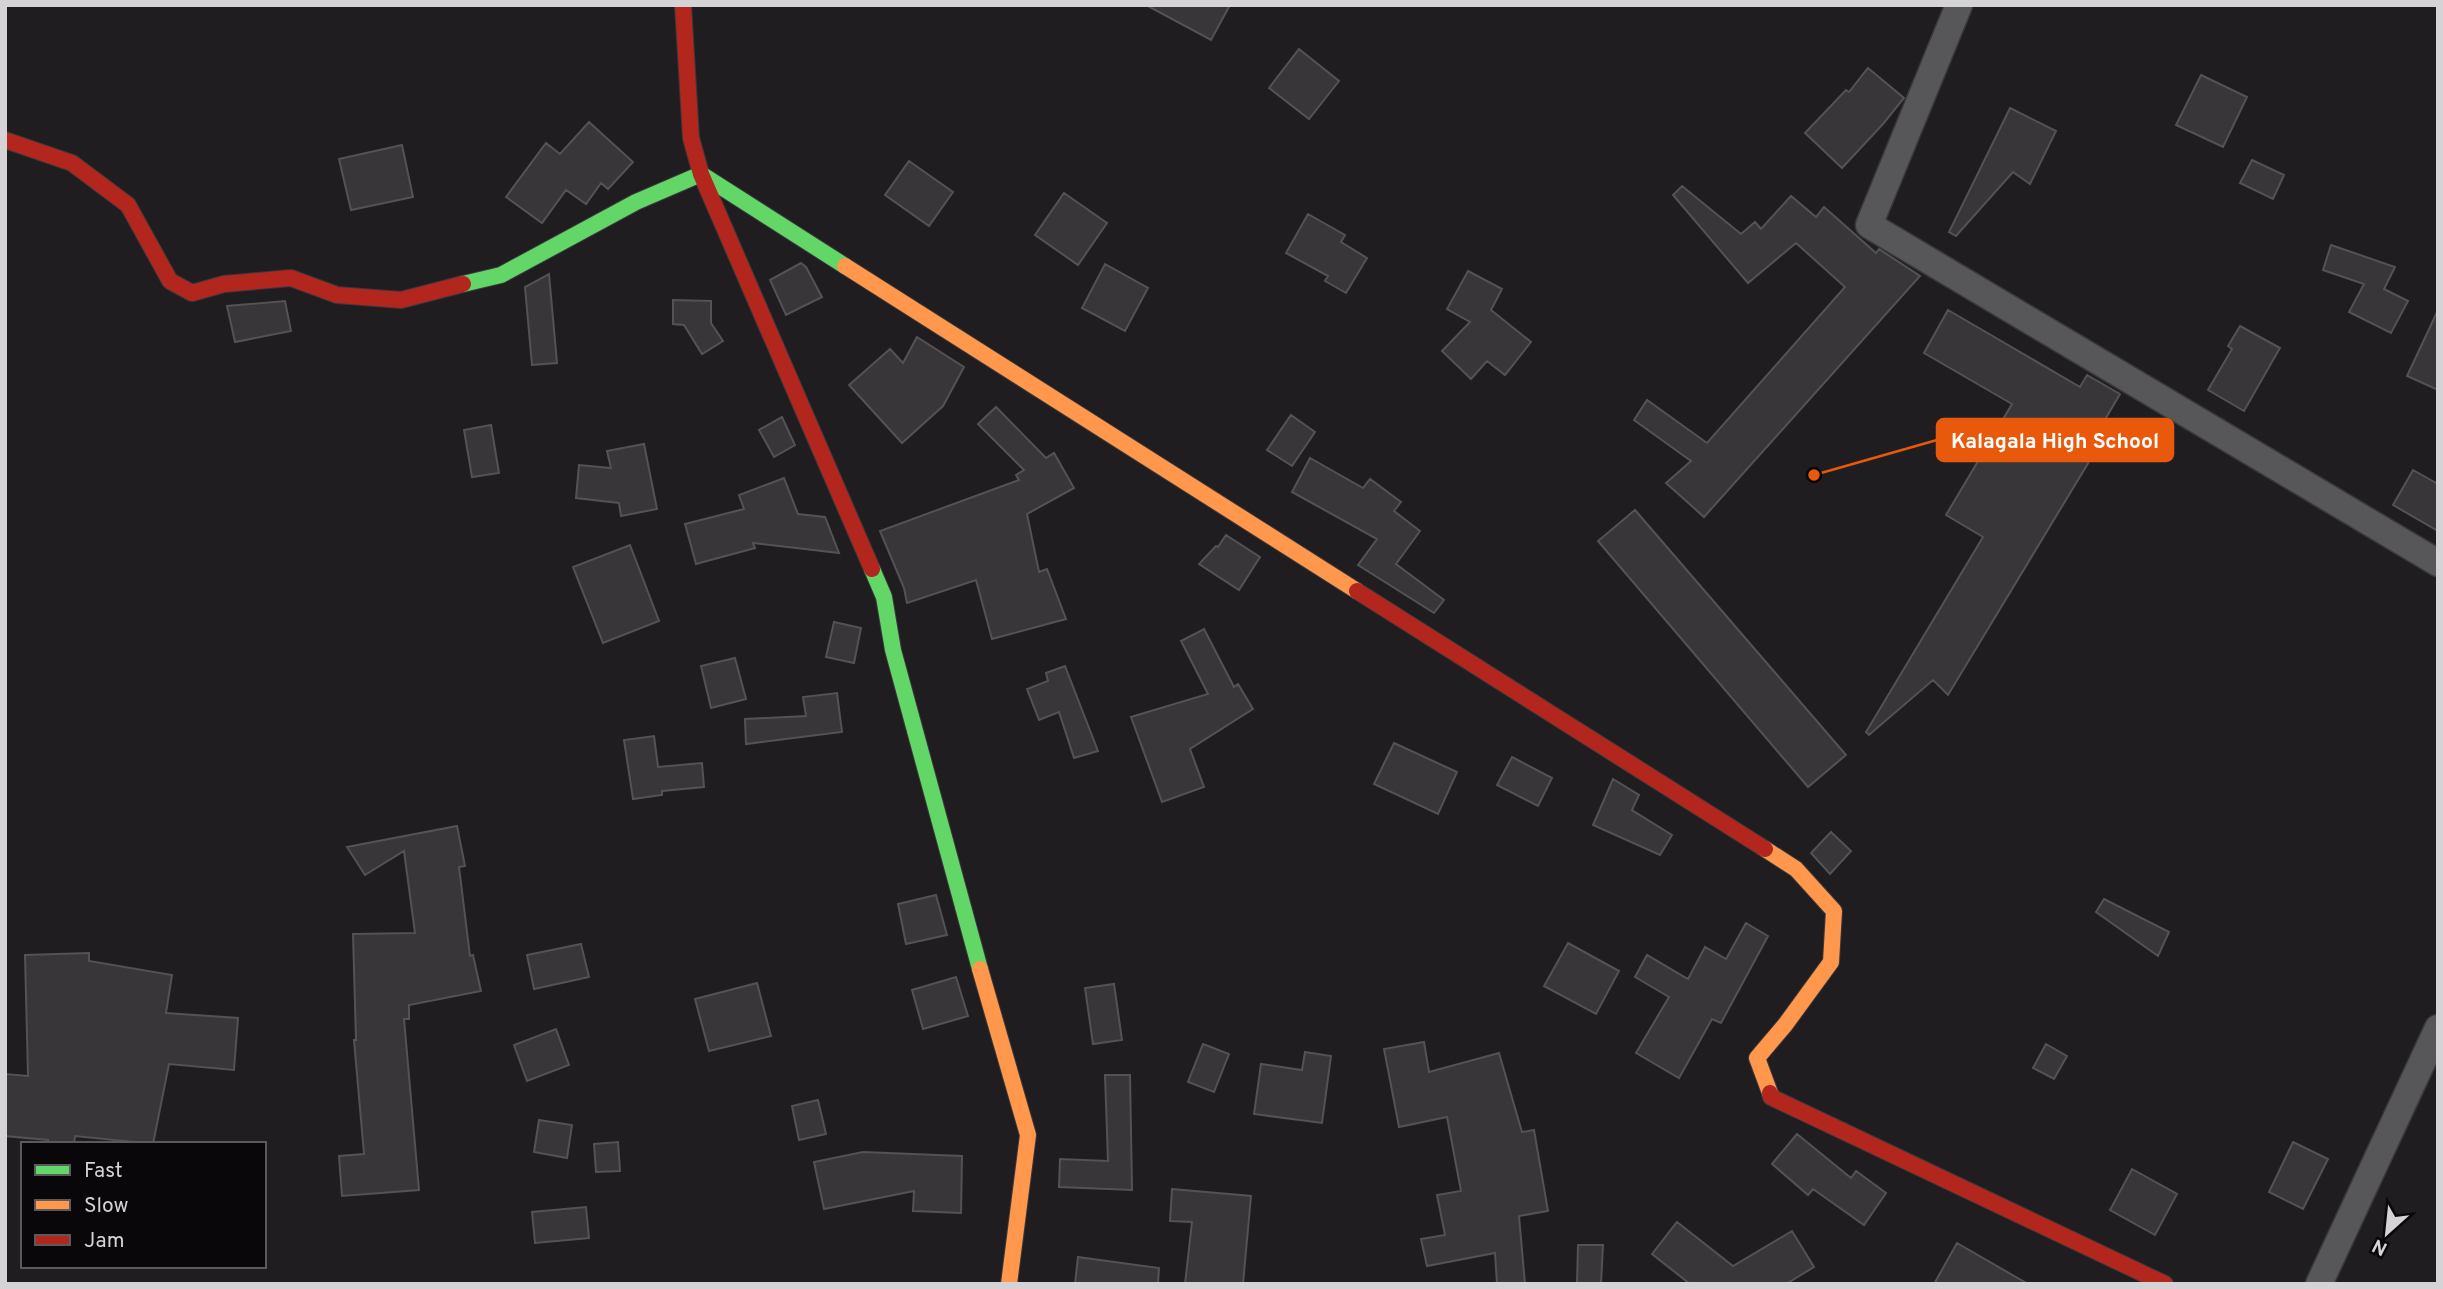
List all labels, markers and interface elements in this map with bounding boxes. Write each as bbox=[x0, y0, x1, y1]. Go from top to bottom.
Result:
callout: Kalagala High School bbox=[1937, 419, 2173, 461]
text: Kalagala High School bbox=[1951, 429, 2159, 456]
legend bbox=[21, 1142, 266, 1268]
text: Fast bbox=[84, 1158, 123, 1185]
text: Slow bbox=[84, 1193, 129, 1220]
north arrow bbox=[2352, 1198, 2422, 1268]
text: Jam bbox=[84, 1228, 125, 1255]
text: N bbox=[2369, 1233, 2392, 1260]

